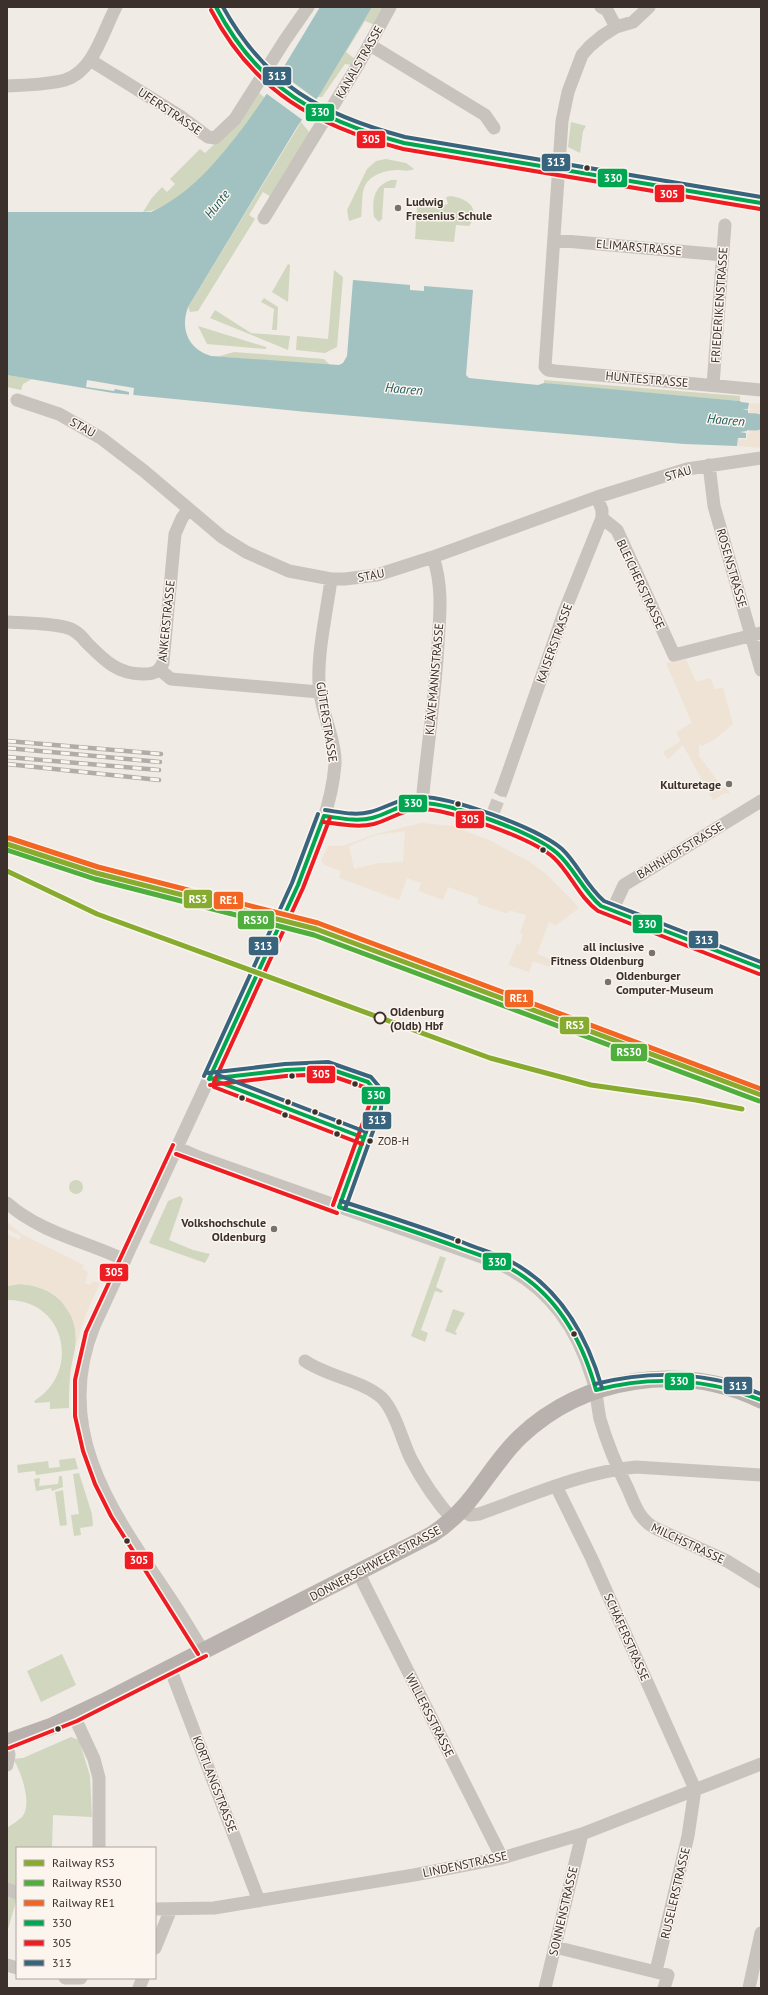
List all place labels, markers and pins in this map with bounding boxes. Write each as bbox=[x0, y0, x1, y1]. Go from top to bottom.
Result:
unlabelled marker bbox=[582, 163, 592, 173]
place label: Ludwig Fresenius Schule bbox=[406, 194, 492, 223]
marker: Ludwig Fresenius Schule bbox=[393, 203, 403, 213]
place label: Kulturetage bbox=[660, 777, 721, 792]
marker: Kulturetage bbox=[724, 779, 734, 789]
unlabelled marker bbox=[453, 799, 463, 809]
unlabelled marker bbox=[538, 845, 548, 855]
place label: all inclusive Fitness Oldenburg bbox=[551, 939, 644, 968]
marker: all inclusive Fitness Oldenburg bbox=[647, 948, 657, 958]
place label: Oldenburger Computer-Museum bbox=[616, 968, 714, 997]
marker: Oldenburger Computer-Museum bbox=[603, 977, 613, 987]
place label: Oldenburg (Oldb) Hbf bbox=[390, 1004, 444, 1033]
marker: Oldenburg (Oldb) Hbf bbox=[373, 1011, 387, 1025]
unlabelled marker bbox=[287, 1071, 297, 1081]
unlabelled marker bbox=[350, 1079, 360, 1089]
unlabelled marker bbox=[237, 1093, 247, 1103]
unlabelled marker bbox=[283, 1097, 293, 1107]
unlabelled marker bbox=[310, 1107, 320, 1117]
unlabelled marker bbox=[280, 1110, 290, 1120]
unlabelled marker bbox=[334, 1117, 344, 1127]
unlabelled marker bbox=[332, 1129, 342, 1139]
place label: ZOB-H bbox=[378, 1134, 409, 1148]
marker: ZOB-H bbox=[365, 1136, 375, 1146]
place label: Volkshochschule Oldenburg bbox=[180, 1215, 266, 1244]
marker: Volkshochschule Oldenburg bbox=[269, 1224, 279, 1234]
unlabelled marker bbox=[453, 1236, 463, 1246]
unlabelled marker bbox=[569, 1329, 579, 1339]
unlabelled marker bbox=[122, 1536, 132, 1546]
unlabelled marker bbox=[53, 1724, 63, 1734]

